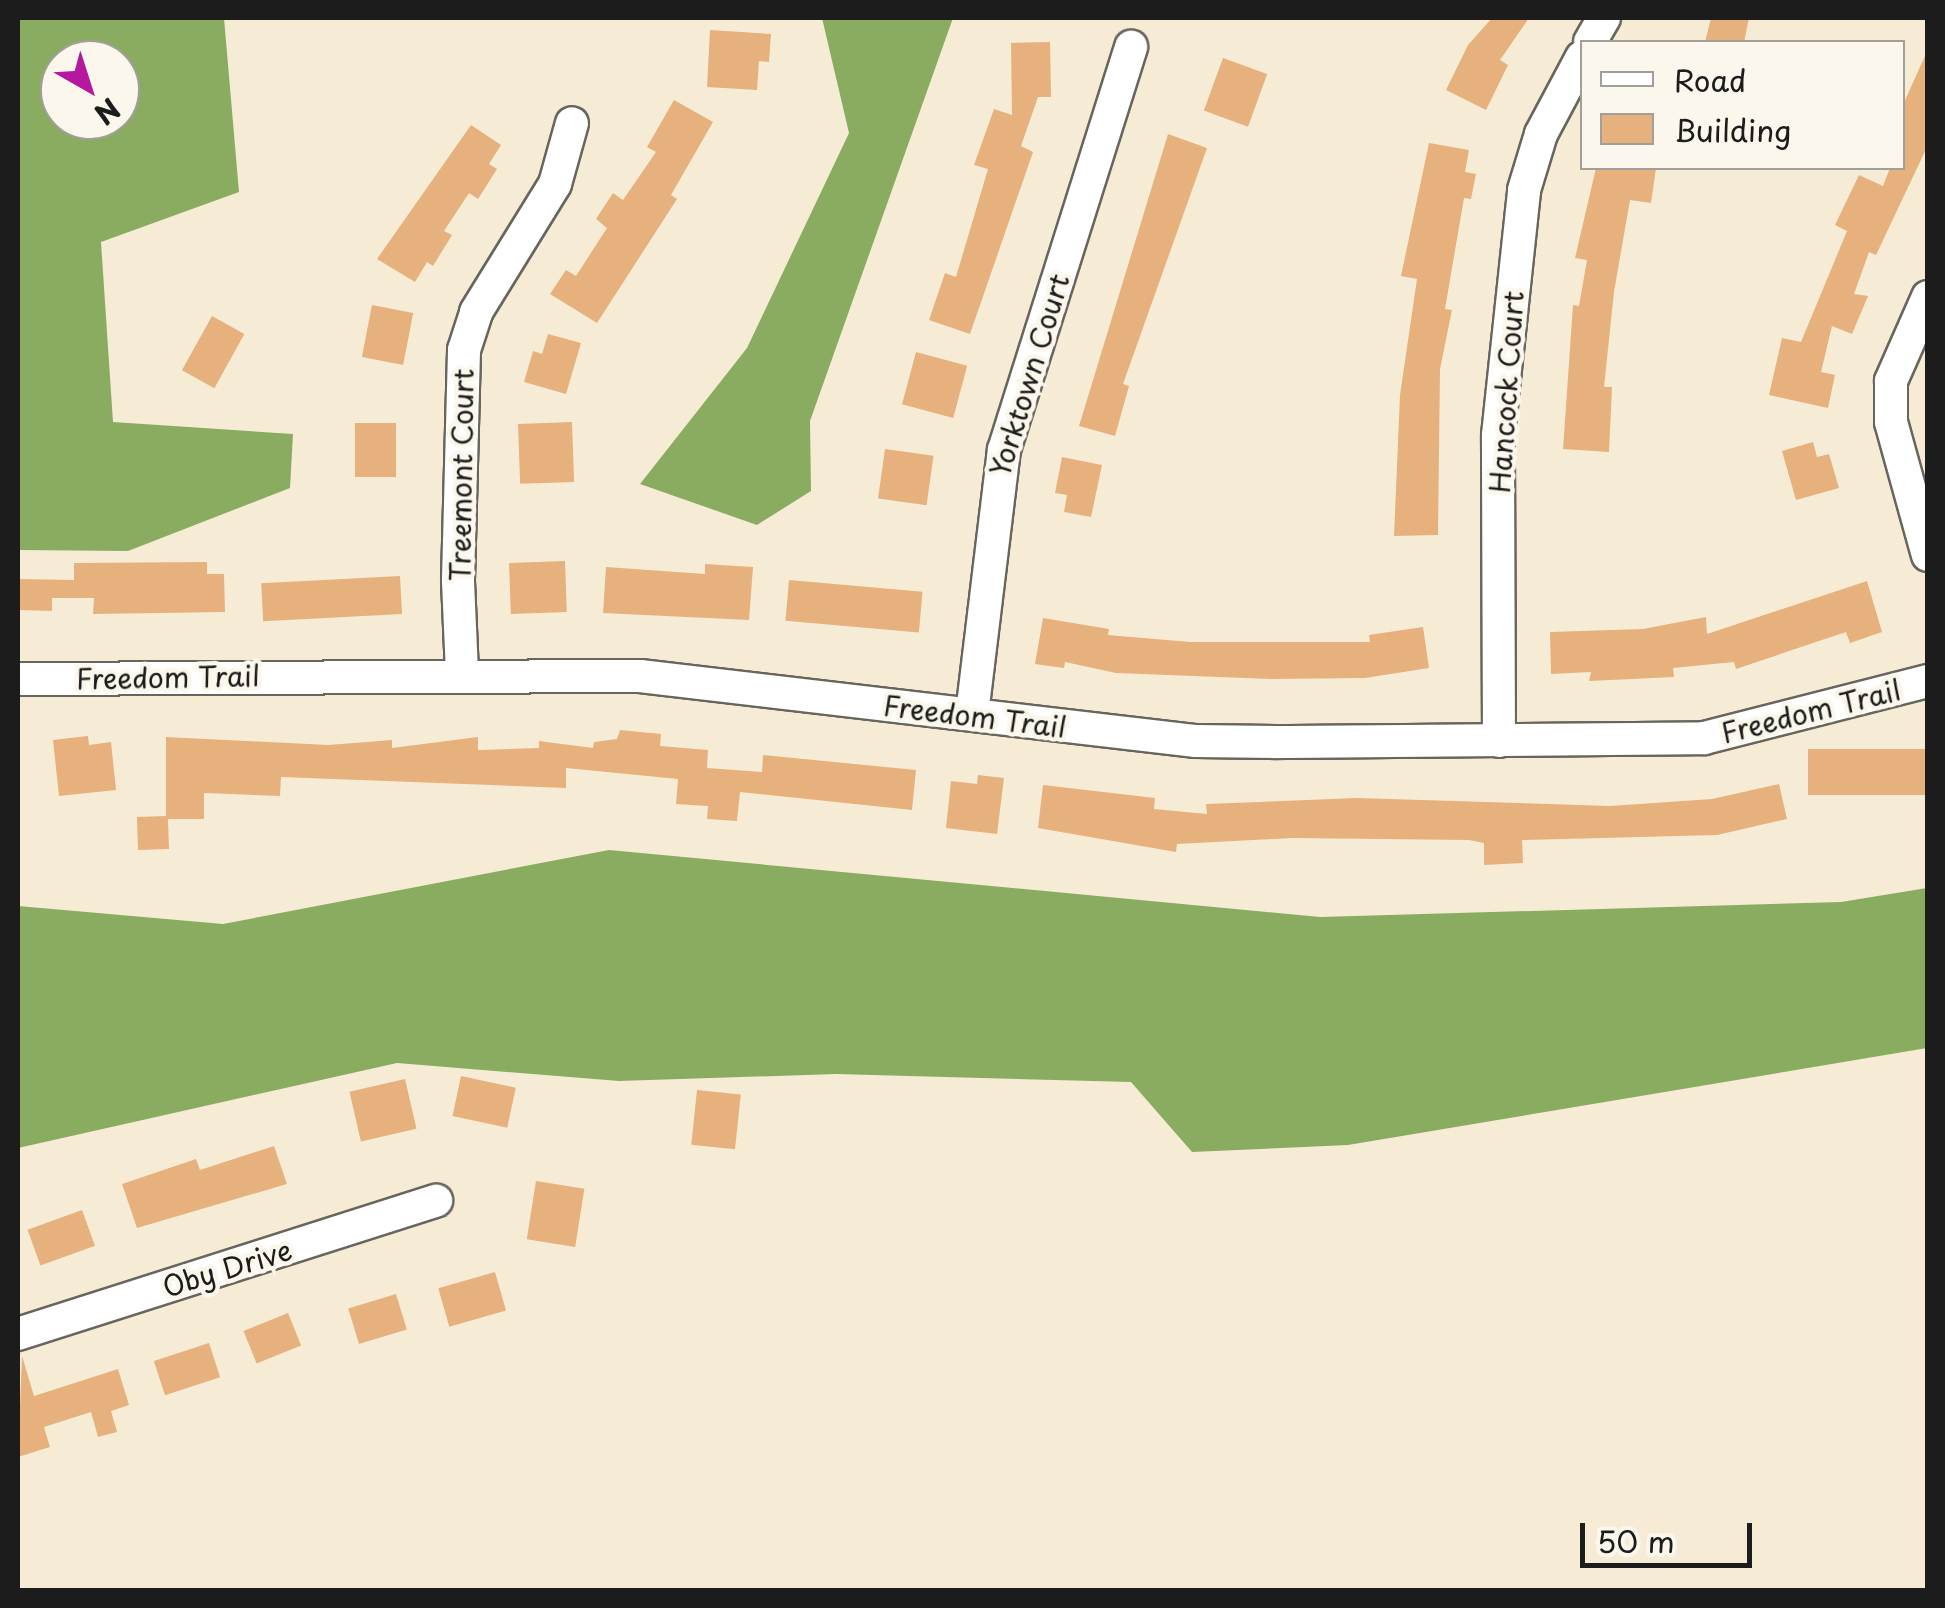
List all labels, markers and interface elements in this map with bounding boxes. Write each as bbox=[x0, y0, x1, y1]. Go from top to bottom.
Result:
north arrow bbox=[40, 40, 140, 140]
legend bbox=[1580, 40, 1905, 170]
text: Road bbox=[1674, 57, 1747, 102]
text: N bbox=[86, 88, 130, 136]
text: Building bbox=[1674, 107, 1791, 152]
street label: Yorktown Court bbox=[982, 270, 1076, 480]
street label: Hancock Court bbox=[1482, 289, 1530, 495]
street label: Treemont Court bbox=[442, 368, 480, 582]
street label: Freedom Trail bbox=[75, 659, 261, 695]
street label: Freedom Trail bbox=[1717, 672, 1905, 750]
street label: Freedom Trail bbox=[881, 688, 1069, 744]
street label: Oby Drive bbox=[157, 1232, 297, 1304]
scale bar bbox=[1585, 1503, 1758, 1565]
text: 50 m bbox=[1597, 1518, 1675, 1563]

